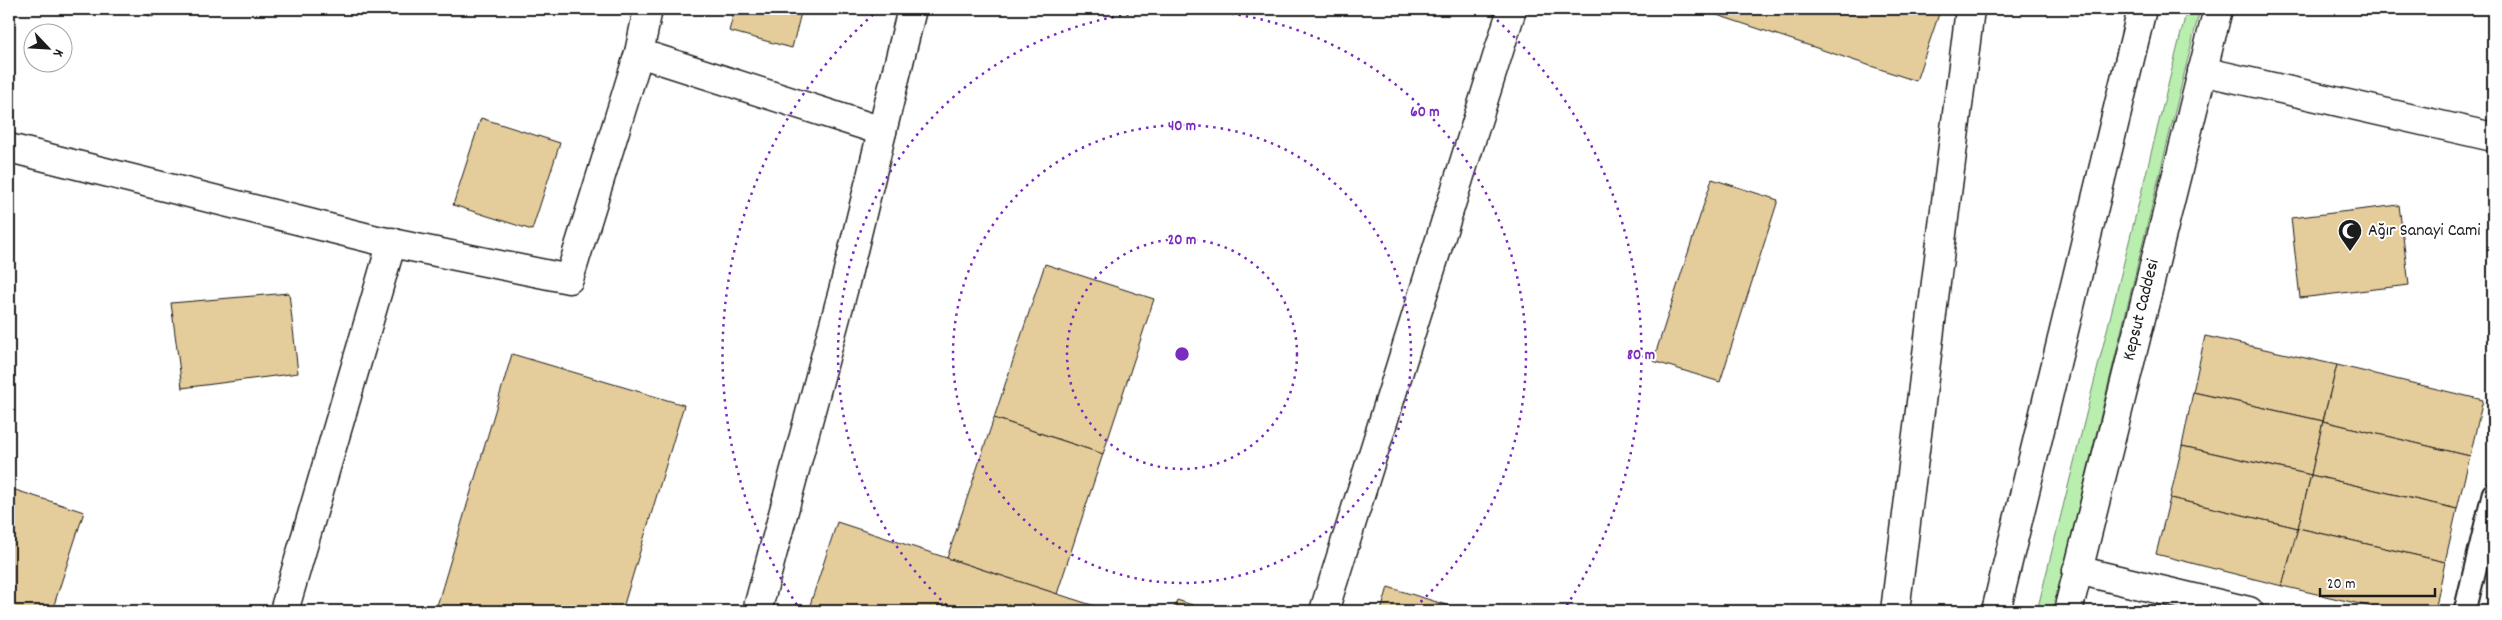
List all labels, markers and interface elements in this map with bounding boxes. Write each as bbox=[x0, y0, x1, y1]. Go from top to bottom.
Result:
north arrow bbox=[22, 22, 72, 72]
text: K bbox=[47, 45, 68, 60]
text: 60 m bbox=[1410, 102, 1440, 124]
text: 40 m bbox=[1168, 116, 1196, 138]
mosque icon: Ağır Sanayi Cami bbox=[2337, 218, 2363, 252]
place label: Ağır Sanayi Cami bbox=[2368, 219, 2481, 244]
text: 20 m bbox=[1168, 230, 1196, 252]
street label: Kepsut Caddesi bbox=[2117, 257, 2167, 363]
centre of rings bbox=[1173, 345, 1191, 363]
text: 80 m bbox=[1627, 345, 1655, 367]
scale bar bbox=[2320, 565, 2434, 597]
text: 20 m bbox=[2327, 574, 2355, 596]

